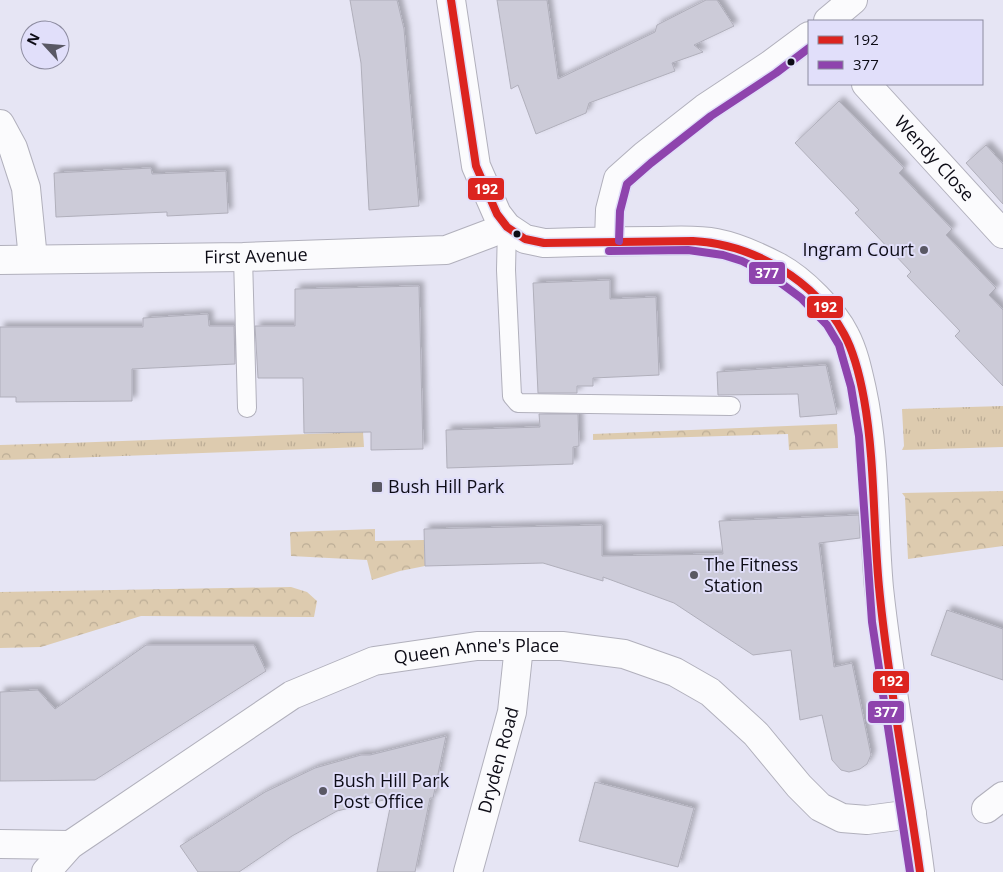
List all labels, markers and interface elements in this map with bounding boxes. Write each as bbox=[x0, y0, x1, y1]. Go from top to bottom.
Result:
north arrow bbox=[20, 20, 70, 70]
legend bbox=[808, 20, 983, 85]
text: 192 bbox=[853, 29, 879, 49]
text: N bbox=[22, 30, 44, 48]
text: 377 bbox=[853, 54, 879, 74]
unlabelled marker bbox=[786, 57, 796, 67]
street label: Wendy Close bbox=[890, 110, 980, 206]
line badge: 192 bbox=[467, 177, 505, 201]
text: 192 bbox=[474, 179, 498, 198]
unlabelled marker bbox=[512, 229, 522, 239]
place label: Ingram Court bbox=[802, 237, 914, 261]
street label: First Avenue bbox=[204, 242, 308, 268]
marker: Ingram Court bbox=[918, 244, 930, 256]
line badge: 377 bbox=[748, 261, 786, 285]
text: 377 bbox=[755, 263, 779, 282]
line badge: 192 bbox=[806, 295, 844, 319]
text: 192 bbox=[813, 297, 837, 316]
place label: Bush Hill Park bbox=[388, 474, 505, 498]
marker: Bush Hill Park bbox=[370, 480, 384, 494]
place label: The Fitness Station bbox=[704, 552, 798, 597]
marker: The Fitness Station bbox=[688, 569, 700, 581]
street label: Queen Anne's Place bbox=[392, 633, 559, 669]
line badge: 192 bbox=[872, 670, 910, 694]
text: 192 bbox=[879, 671, 903, 690]
line badge: 377 bbox=[867, 700, 905, 724]
text: 377 bbox=[874, 702, 898, 721]
street label: Dryden Road bbox=[472, 704, 524, 816]
place label: Bush Hill Park Post Office bbox=[333, 768, 450, 813]
marker: Bush Hill Park Post Office bbox=[317, 785, 329, 797]

